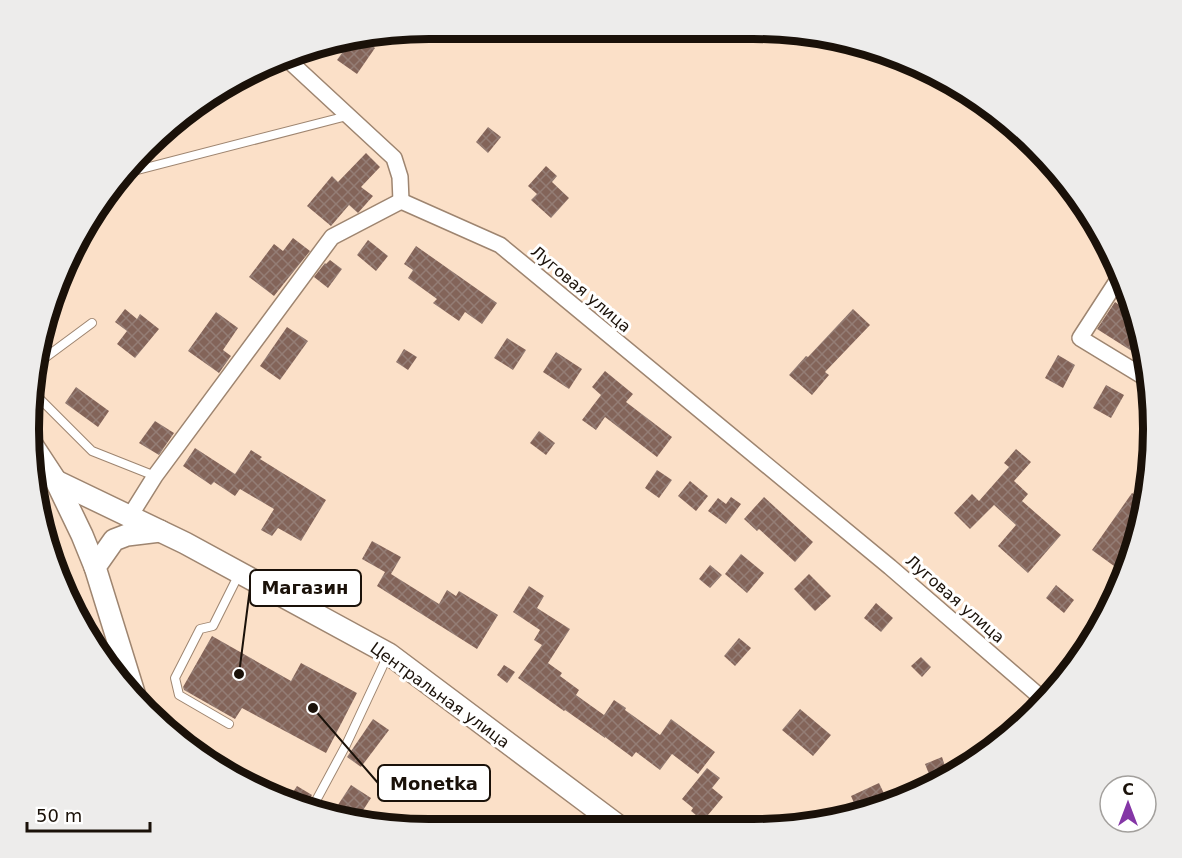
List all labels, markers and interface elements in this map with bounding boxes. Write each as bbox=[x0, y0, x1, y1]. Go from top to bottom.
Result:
street label: Луговая улица bbox=[527, 242, 635, 336]
street label: Луговая улица bbox=[902, 551, 1008, 647]
callout: Магазин bbox=[250, 570, 361, 606]
text: Магазин bbox=[261, 577, 349, 598]
street label: Центральная улица bbox=[367, 638, 513, 752]
callout: Monetka bbox=[378, 765, 490, 801]
text: Monetka bbox=[390, 773, 478, 794]
north arrow bbox=[1098, 774, 1158, 834]
text: С bbox=[1122, 780, 1134, 799]
scale bar bbox=[27, 795, 150, 833]
text: 50 m bbox=[36, 805, 82, 826]

